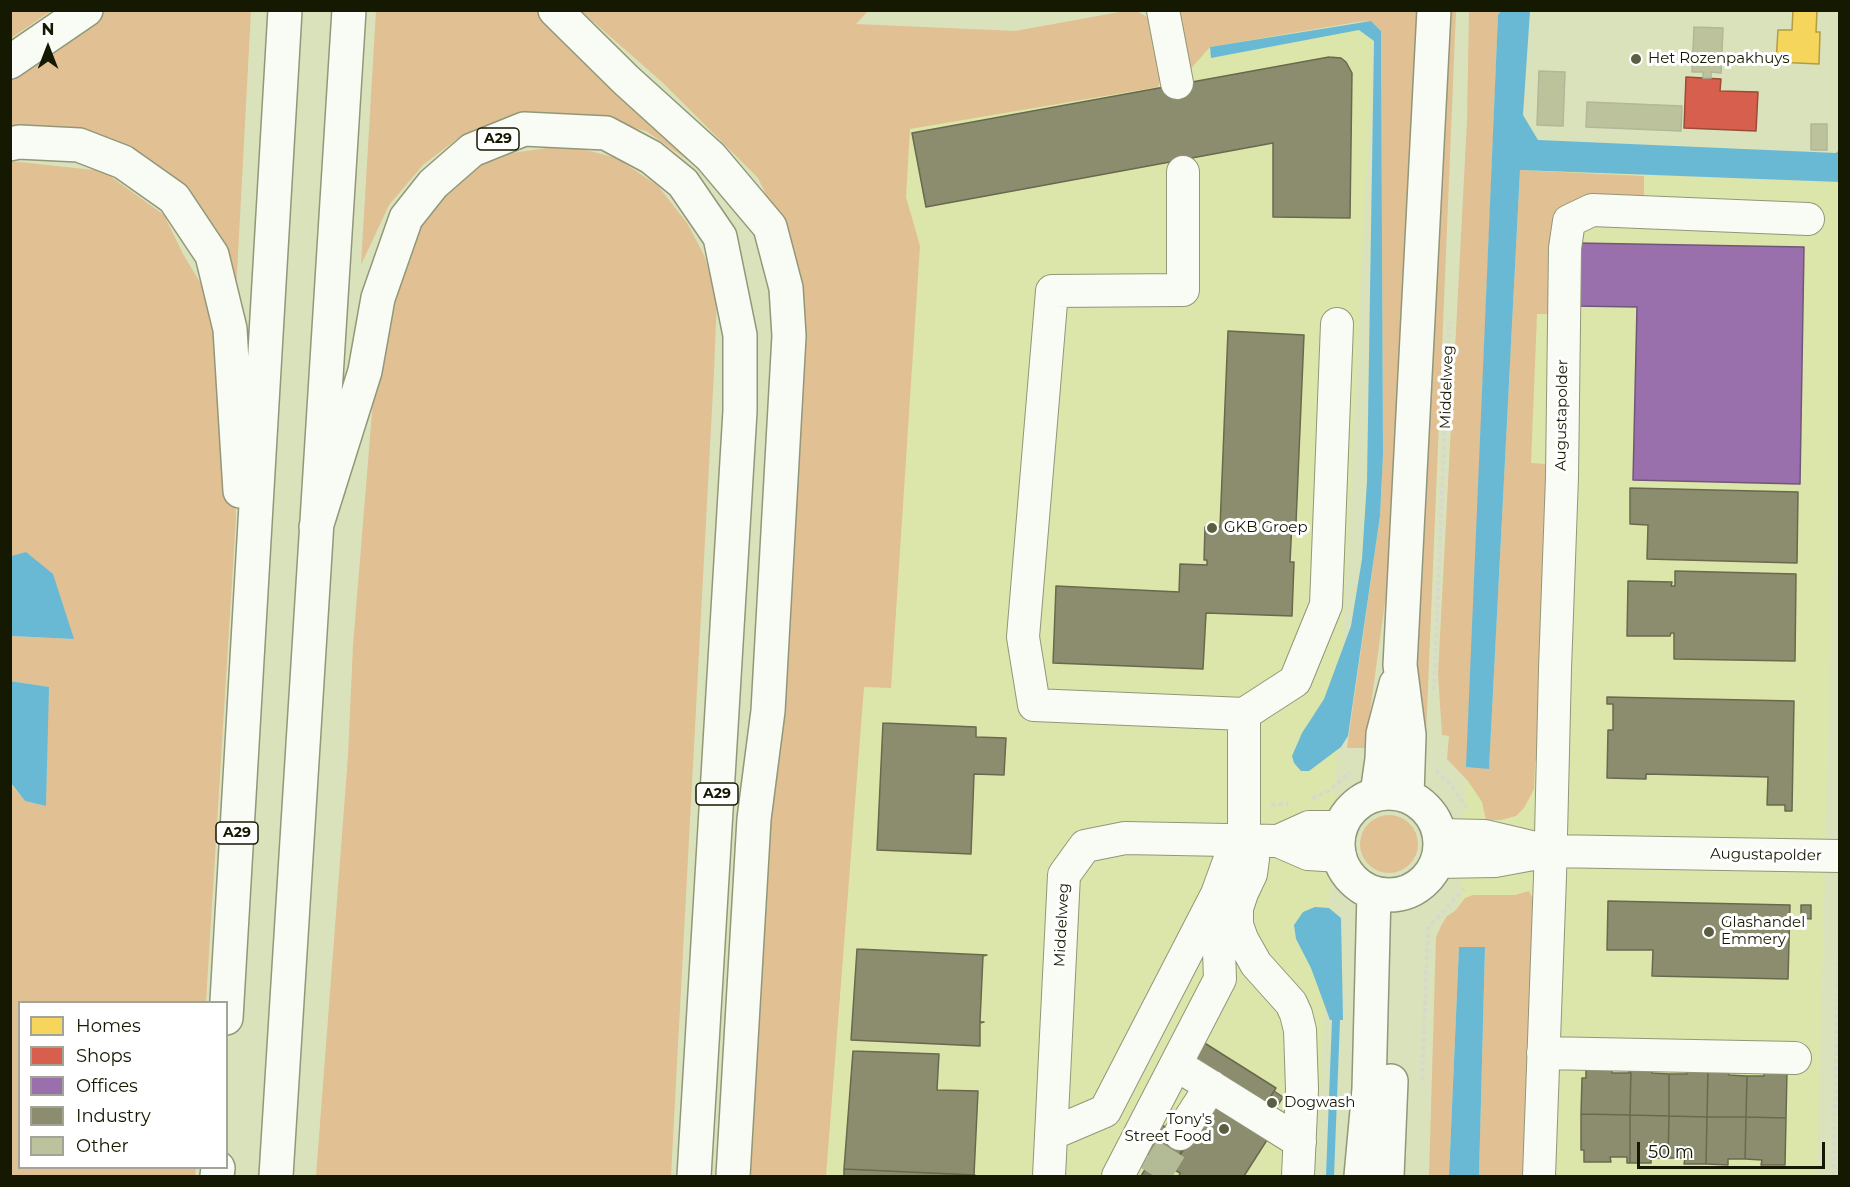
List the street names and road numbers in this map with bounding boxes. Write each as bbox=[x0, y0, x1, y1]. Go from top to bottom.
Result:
road number: A29 bbox=[477, 128, 519, 150]
street label: Middelweg bbox=[1437, 345, 1457, 429]
street label: Augustapolder bbox=[1552, 359, 1572, 471]
road number: A29 bbox=[696, 783, 738, 805]
road number: A29 bbox=[216, 822, 258, 844]
street label: Augustapolder bbox=[1710, 845, 1822, 865]
street label: Middelweg bbox=[1051, 883, 1073, 967]

